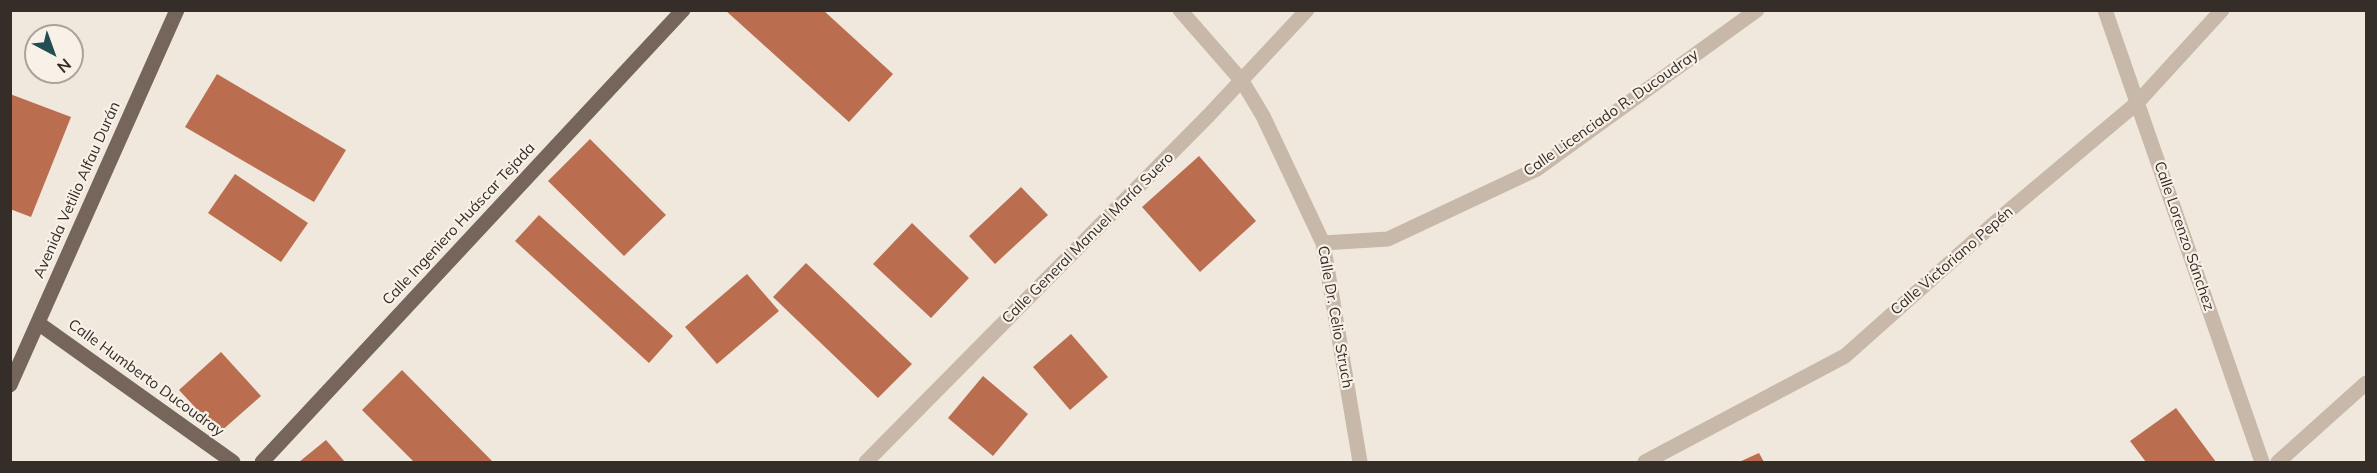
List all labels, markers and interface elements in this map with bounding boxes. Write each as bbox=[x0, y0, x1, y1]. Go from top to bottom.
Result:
north arrow bbox=[24, 24, 84, 84]
street label: Calle Licenciado R. Ducoudray bbox=[1520, 46, 1702, 180]
text: N bbox=[53, 55, 76, 78]
street label: Avenida Vetilio Alfau Durán bbox=[30, 99, 124, 281]
street label: Calle Ingeniero Huáscar Tejada bbox=[379, 139, 539, 309]
street label: Calle General Manuel María Suero bbox=[999, 149, 1177, 327]
street label: Calle Lorenzo Sánchez bbox=[2150, 159, 2218, 313]
street label: Calle Victoriano Pepén bbox=[1887, 203, 2017, 319]
street label: Calle Dr. Celio Struch bbox=[1314, 244, 1356, 390]
street label: Calle Humberto Ducoudray bbox=[65, 316, 227, 440]

